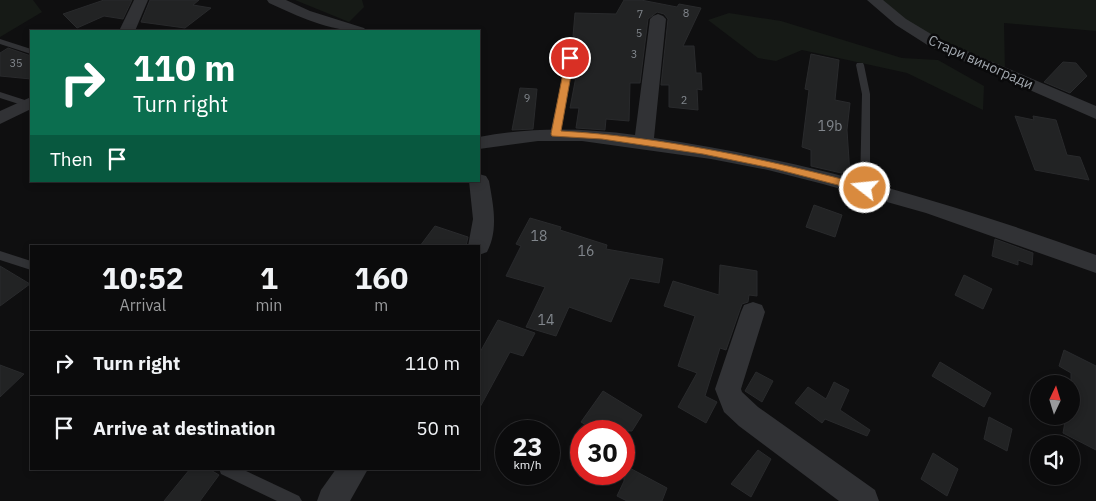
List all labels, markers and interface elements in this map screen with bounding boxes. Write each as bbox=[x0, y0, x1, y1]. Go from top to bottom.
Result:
house number: 8 bbox=[683, 6, 689, 20]
house number: 7 bbox=[637, 7, 643, 21]
house number: 5 bbox=[636, 26, 642, 40]
street label: Стари виногради bbox=[926, 31, 1036, 93]
pin bbox=[549, 37, 591, 79]
icon: arrive bbox=[556, 44, 584, 72]
text: 110 m bbox=[133, 45, 236, 91]
house number: 3 bbox=[631, 47, 637, 61]
icon: right bbox=[50, 50, 115, 115]
house number: 35 bbox=[9, 56, 23, 70]
text: Turn right bbox=[133, 89, 228, 118]
house number: 9 bbox=[524, 91, 530, 105]
house number: 2 bbox=[681, 93, 687, 107]
house number: 19b bbox=[818, 117, 842, 135]
icon: arrive bbox=[103, 145, 131, 173]
text: Then bbox=[50, 147, 93, 171]
position arrow bbox=[838, 161, 890, 213]
house number: 18 bbox=[531, 227, 547, 245]
house number: 16 bbox=[578, 242, 594, 260]
text: 10:52 bbox=[102, 258, 184, 297]
text: 1 bbox=[260, 258, 278, 297]
text: 160 bbox=[354, 258, 408, 297]
text: Arrival bbox=[119, 295, 166, 315]
text: min bbox=[255, 295, 282, 315]
text: m bbox=[374, 295, 388, 315]
house number: 14 bbox=[538, 311, 554, 329]
icon: right bbox=[50, 349, 78, 377]
text: Turn right bbox=[93, 351, 180, 375]
text: 110 m bbox=[405, 351, 460, 375]
north arrow bbox=[1030, 375, 1080, 425]
map controls bbox=[1030, 375, 1080, 485]
icon: arrive bbox=[50, 414, 78, 442]
text: Arrive at destination bbox=[93, 416, 276, 440]
text: 50 m bbox=[416, 416, 460, 440]
speed limit sign: 30 bbox=[570, 420, 635, 485]
text: 23 bbox=[512, 430, 543, 463]
button: sound bbox=[1030, 435, 1080, 485]
text: km/h bbox=[513, 457, 542, 472]

